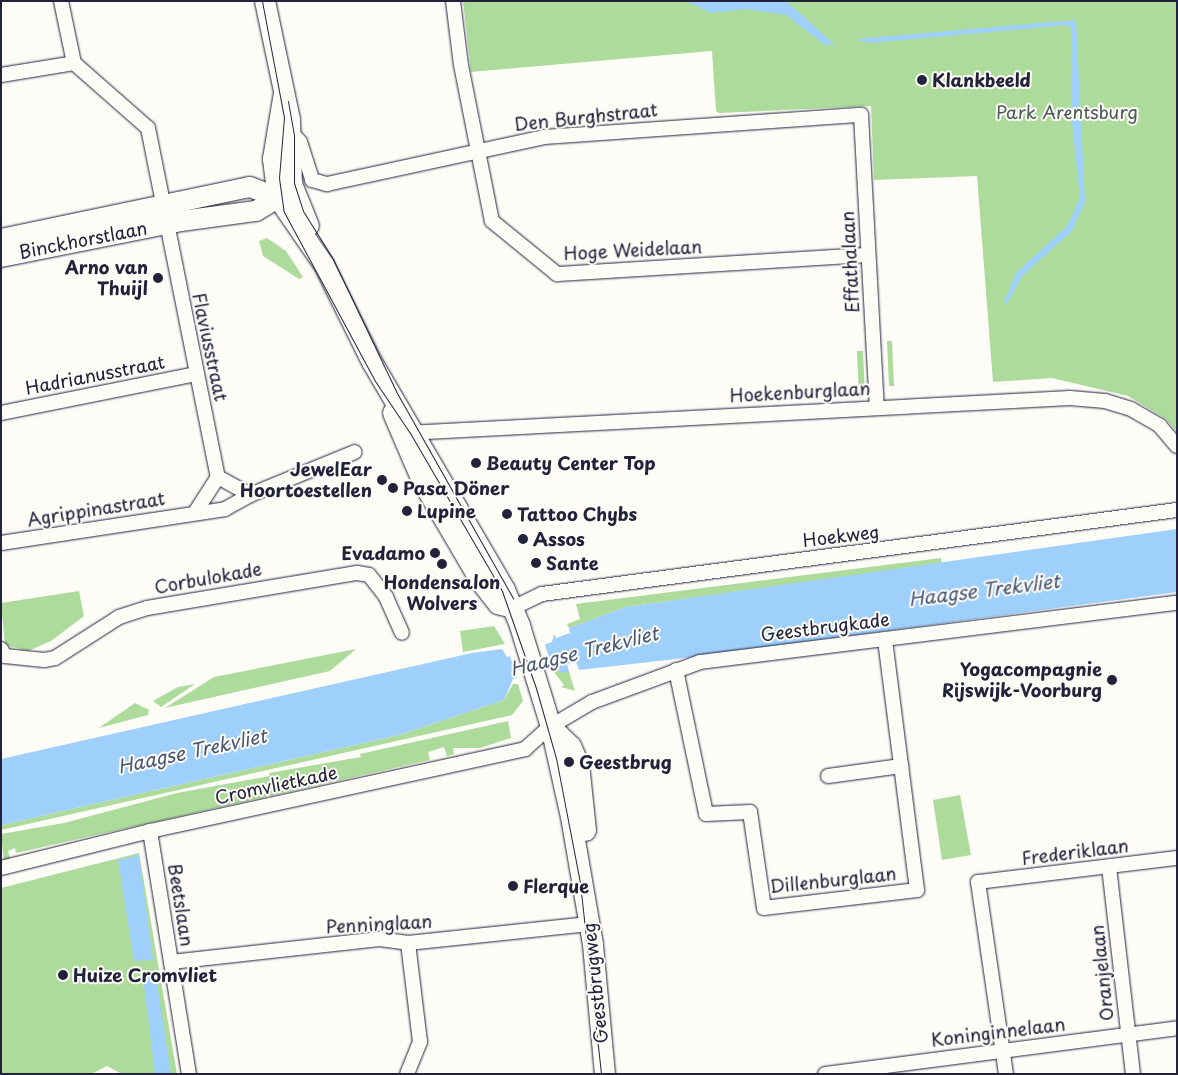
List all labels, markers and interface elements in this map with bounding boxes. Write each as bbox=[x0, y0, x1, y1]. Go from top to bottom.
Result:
place label: Klankbeeld bbox=[932, 69, 1031, 91]
marker: Klankbeeld bbox=[916, 74, 928, 86]
street label: Den Burghstraat bbox=[513, 99, 659, 135]
park label: Park Arentsburg bbox=[996, 101, 1138, 123]
street label: Effathalaan bbox=[837, 211, 863, 313]
street label: Binckhorstlaan bbox=[17, 217, 149, 263]
street label: Hoge Weidelaan bbox=[564, 236, 702, 264]
place label: Arno van Thuijl bbox=[64, 257, 148, 300]
marker: Arno van Thuijl bbox=[152, 272, 164, 284]
street label: Flaviusstraat bbox=[188, 291, 232, 403]
street label: Hadrianusstraat bbox=[23, 351, 167, 399]
street label: Hoekenburglaan bbox=[729, 378, 871, 406]
place label: Beauty Center Top bbox=[486, 452, 657, 474]
marker: Beauty Center Top bbox=[470, 457, 482, 469]
place label: JewelEar Hoortoestellen bbox=[240, 459, 372, 502]
marker: JewelEar Hoortoestellen bbox=[376, 474, 388, 486]
place label: Pasa Döner bbox=[403, 477, 509, 499]
marker: Pasa Döner bbox=[387, 482, 399, 494]
street label: Agrippinastraat bbox=[26, 487, 166, 531]
place label: Lupine bbox=[417, 500, 476, 522]
place label: Tattoo Chybs bbox=[517, 503, 637, 525]
marker: Lupine bbox=[401, 505, 413, 517]
marker: Tattoo Chybs bbox=[501, 508, 513, 520]
street label: Hoekweg bbox=[801, 521, 881, 551]
place label: Assos bbox=[533, 528, 585, 550]
marker: Assos bbox=[517, 533, 529, 545]
place label: Evadamo bbox=[341, 542, 425, 564]
marker: Evadamo bbox=[429, 547, 441, 559]
place label: Sante bbox=[546, 552, 599, 574]
marker: Sante bbox=[530, 557, 542, 569]
street label: Corbulokade bbox=[153, 558, 263, 598]
marker: Hondensalon Wolvers bbox=[436, 558, 448, 570]
water label: Haagse Trekvliet bbox=[907, 569, 1061, 611]
place label: Hondensalon Wolvers bbox=[384, 572, 500, 614]
street label: Geestbrugkade bbox=[759, 608, 891, 646]
water label: Haagse Trekvliet bbox=[507, 622, 661, 680]
place label: Yogacompagnie Rijswijk-Voorburg bbox=[942, 659, 1102, 702]
marker: Yogacompagnie Rijswijk-Voorburg bbox=[1106, 674, 1118, 686]
water label: Haagse Trekvliet bbox=[115, 724, 269, 778]
place label: Geestbrug bbox=[579, 751, 672, 773]
marker: Geestbrug bbox=[563, 756, 575, 768]
street label: Cromvlietkade bbox=[213, 761, 339, 809]
street label: Frederiklaan bbox=[1020, 835, 1130, 869]
street label: Beetslaan bbox=[164, 862, 198, 948]
street label: Dillenburglaan bbox=[769, 863, 897, 897]
place label: Flerque bbox=[523, 875, 589, 897]
marker: Flerque bbox=[507, 880, 519, 892]
street label: Penninglaan bbox=[325, 910, 433, 938]
street label: Geestbrugweg bbox=[578, 922, 612, 1044]
street label: Oranjelaan bbox=[1086, 924, 1118, 1022]
place label: Huize Cromvliet bbox=[73, 964, 218, 986]
marker: Huize Cromvliet bbox=[57, 969, 69, 981]
street label: Koninginnelaan bbox=[930, 1013, 1066, 1051]

